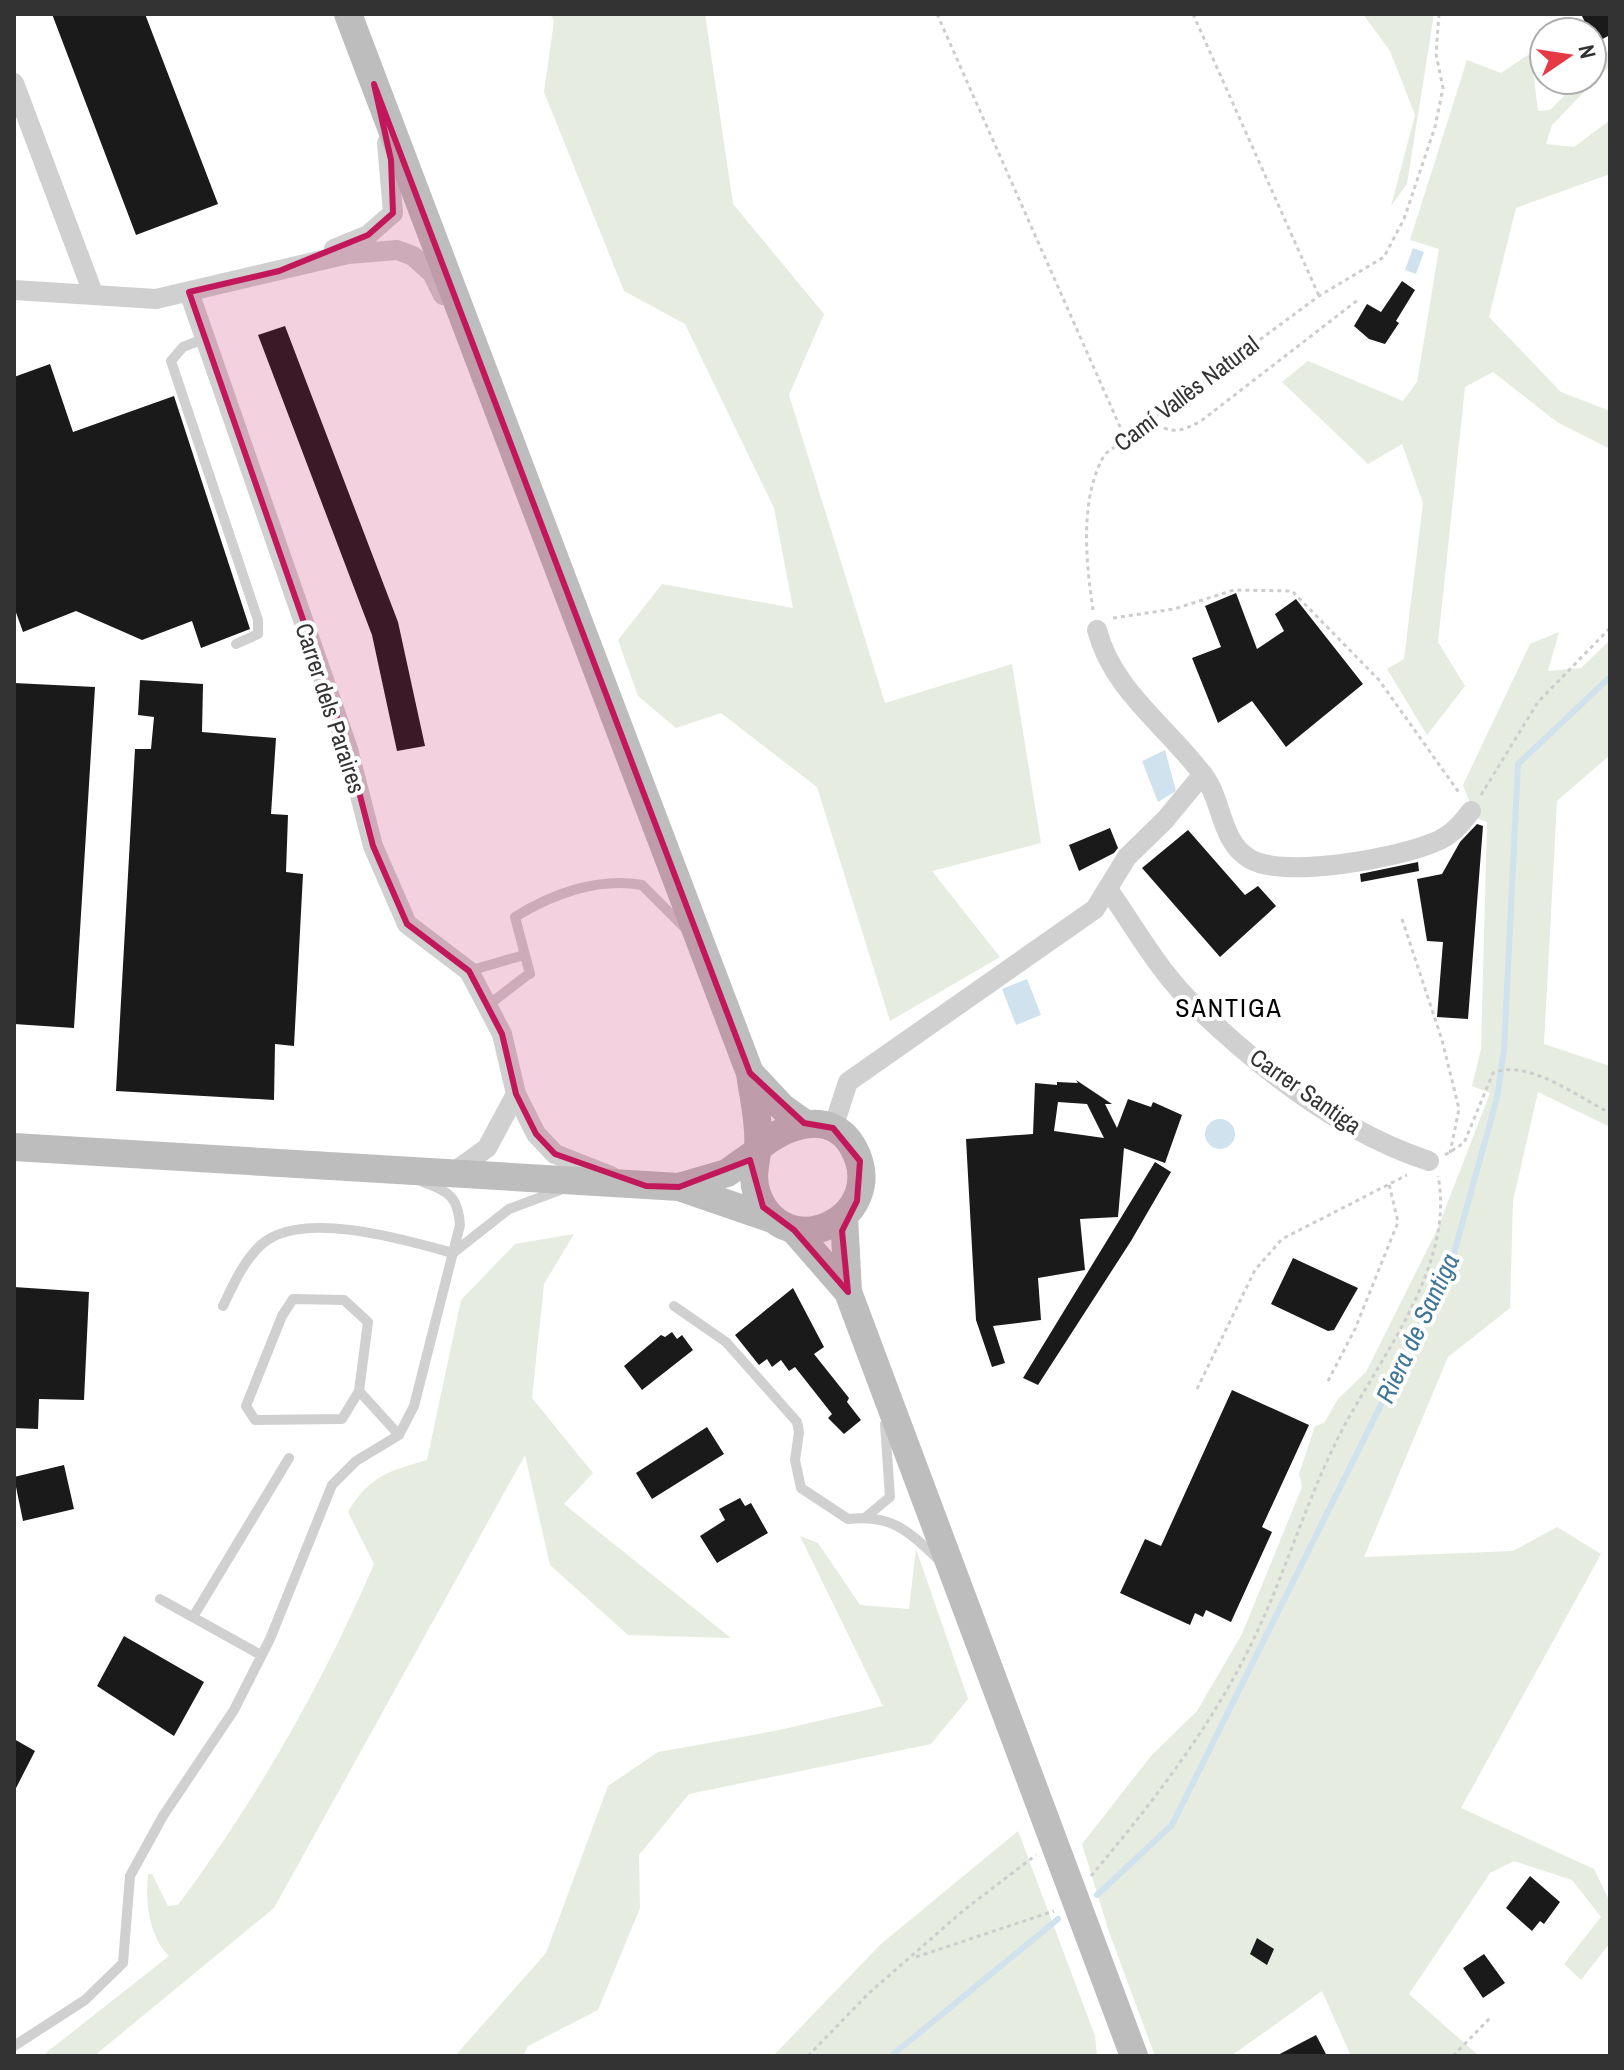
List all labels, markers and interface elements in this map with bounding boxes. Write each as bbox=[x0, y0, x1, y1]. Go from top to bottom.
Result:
north arrow bbox=[1528, 16, 1608, 96]
text: N bbox=[1571, 42, 1604, 61]
street label: Camí Vallès Natural bbox=[1107, 328, 1265, 458]
street label: Carrer dels Paraires bbox=[288, 619, 374, 797]
district label: SANTIGA bbox=[1175, 990, 1283, 1025]
street label: Carrer Santiga bbox=[1244, 1041, 1368, 1141]
water label: Riera de Santiga bbox=[1367, 1247, 1467, 1408]

